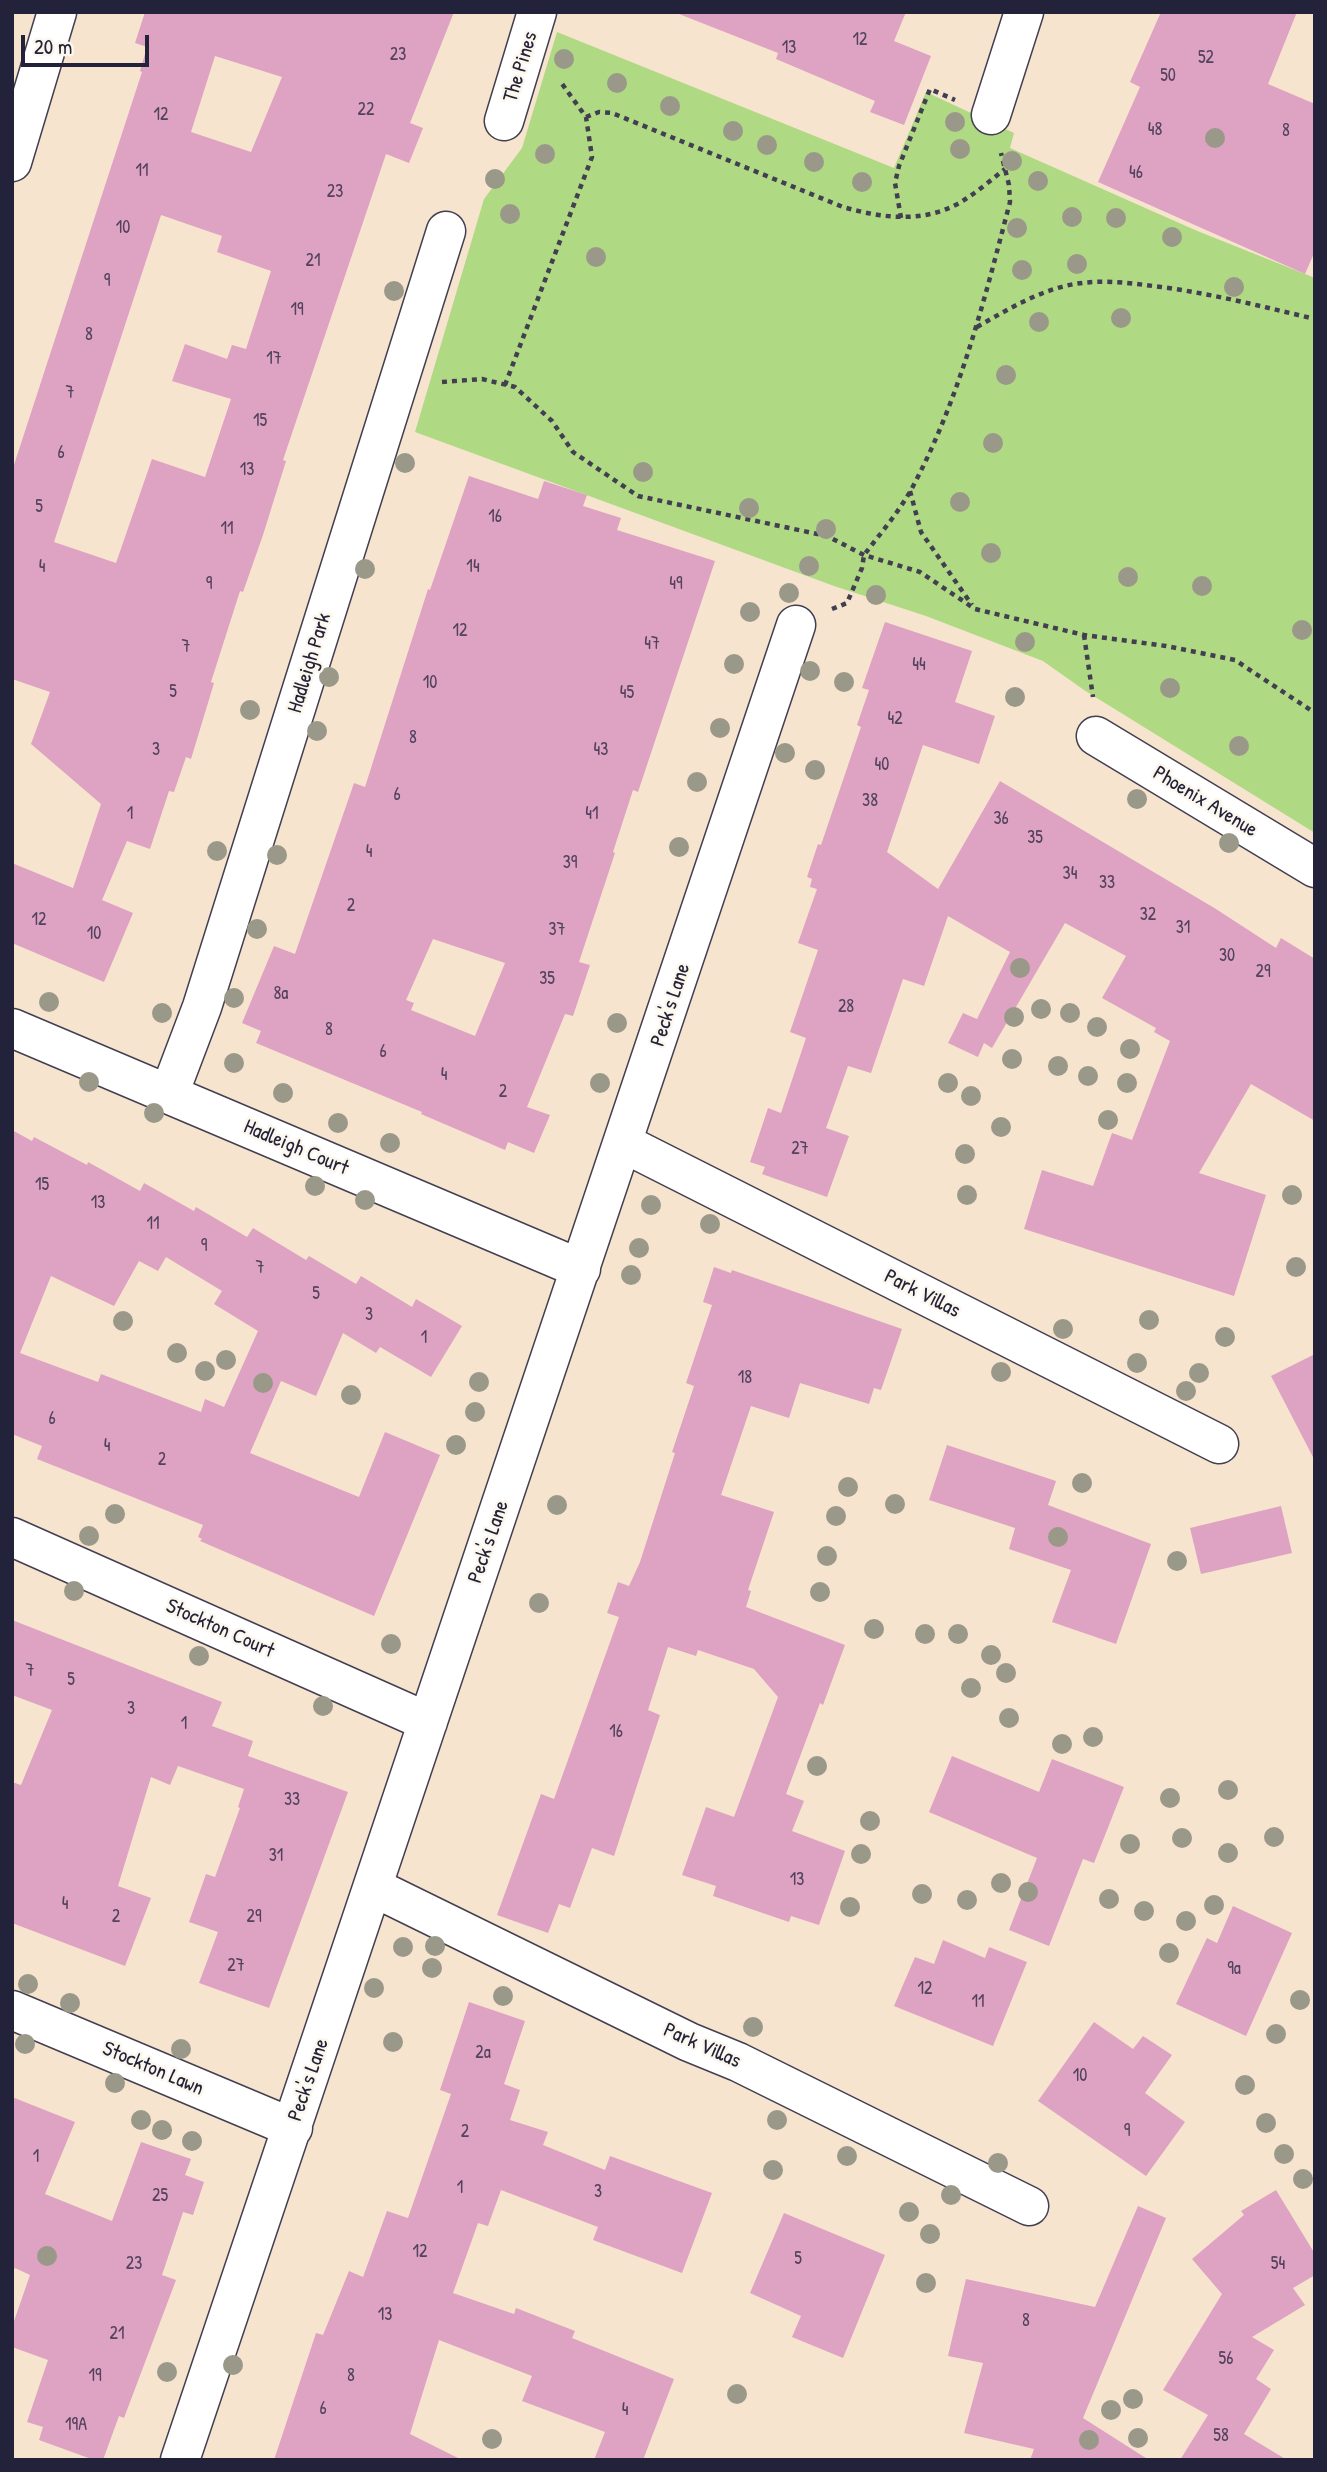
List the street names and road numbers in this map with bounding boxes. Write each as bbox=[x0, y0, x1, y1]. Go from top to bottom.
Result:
street label: The Pines bbox=[498, 29, 544, 105]
street label: Hadleigh Park bbox=[283, 610, 337, 716]
street label: Phoenix Avenue bbox=[1148, 761, 1262, 843]
street label: Peck's Lane bbox=[646, 960, 696, 1050]
street label: Hadleigh Court bbox=[240, 1115, 352, 1181]
street label: Park Villas bbox=[880, 1264, 964, 1324]
street label: Peck's Lane bbox=[463, 1497, 515, 1587]
street label: Stockton Court bbox=[162, 1594, 278, 1664]
street label: Park Villas bbox=[659, 2018, 745, 2074]
street label: Peck's Lane bbox=[283, 2035, 335, 2125]
street label: Stockton Lawn bbox=[99, 2036, 207, 2102]

